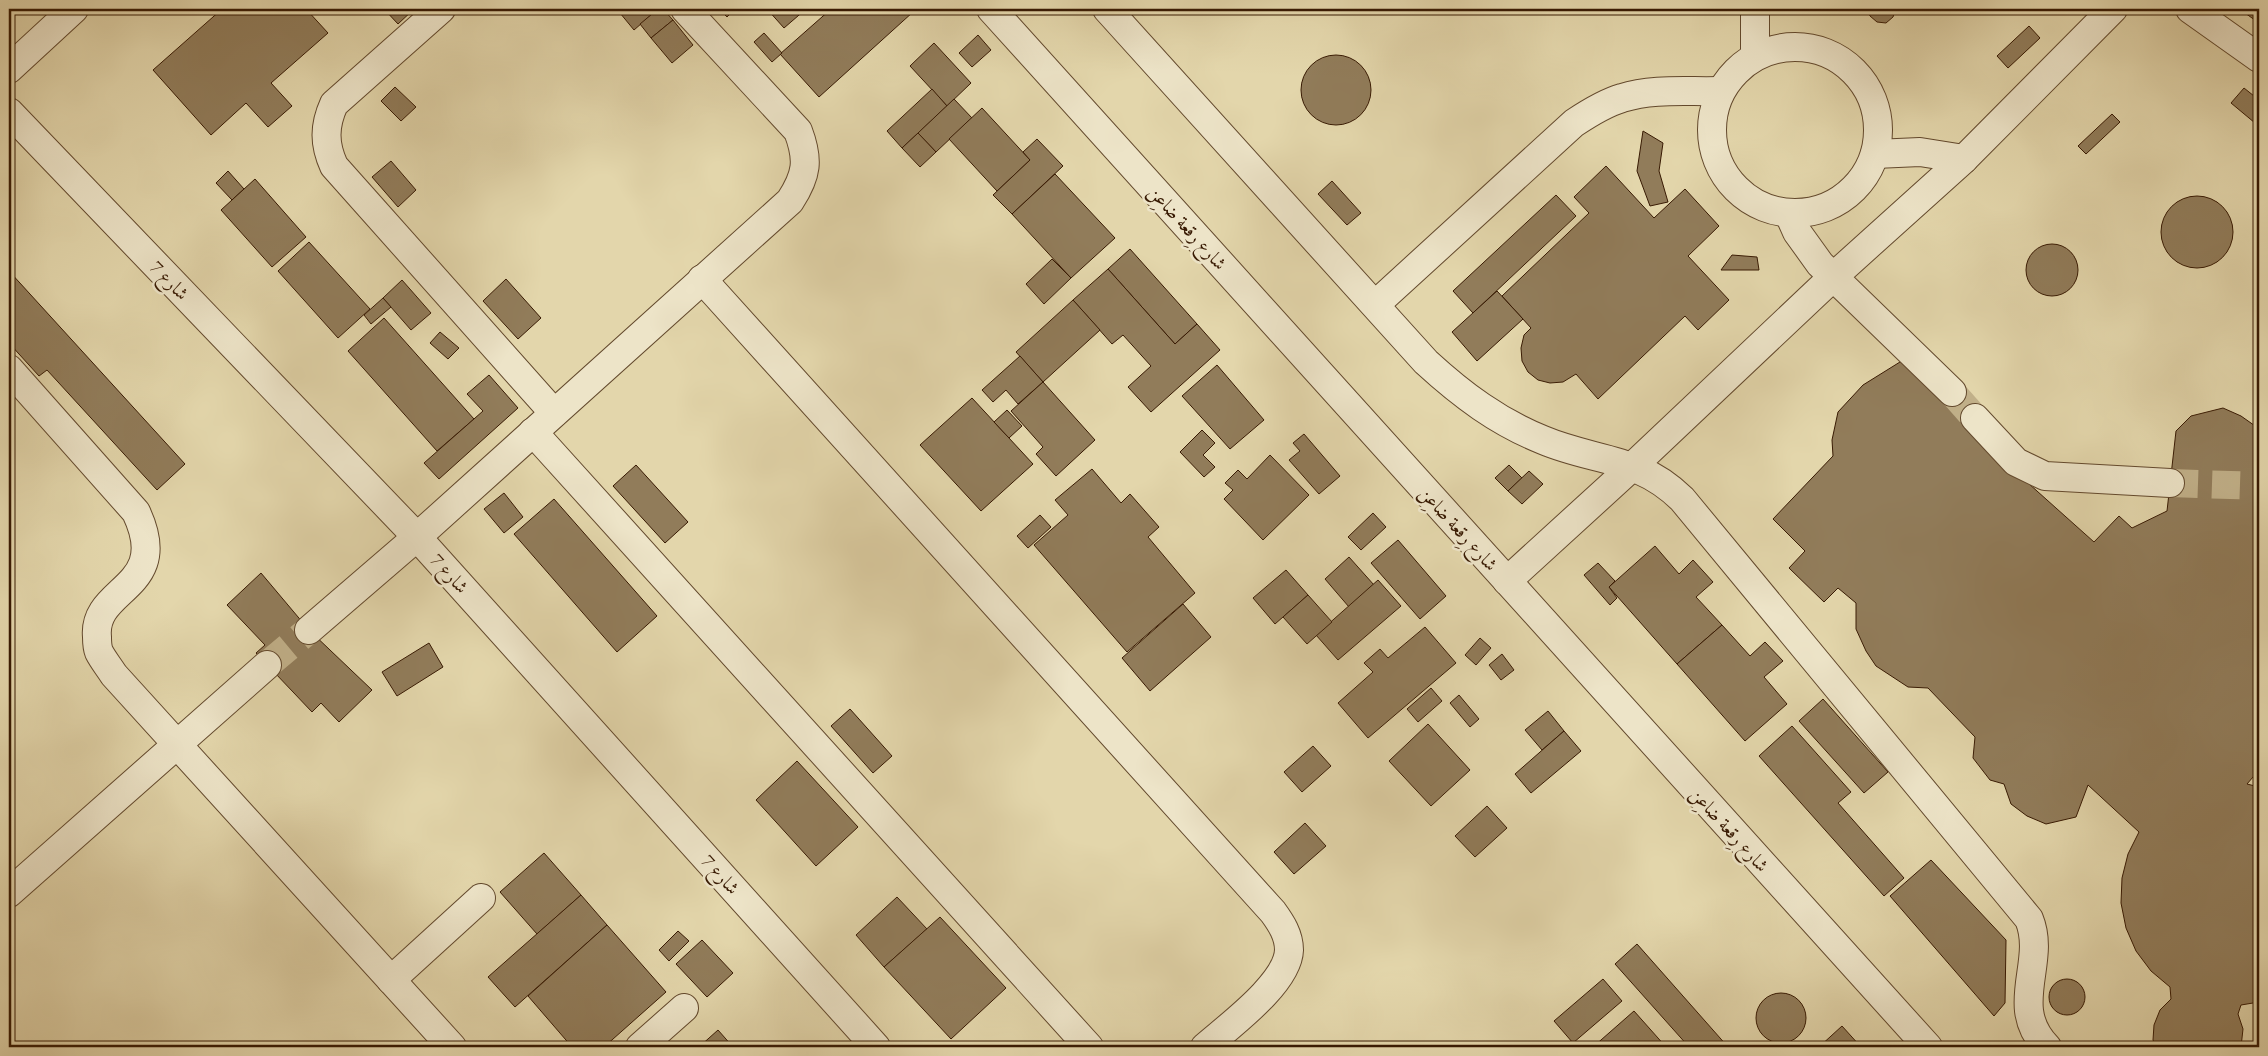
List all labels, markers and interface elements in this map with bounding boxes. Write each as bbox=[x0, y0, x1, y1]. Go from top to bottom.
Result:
street label: شارع رِقعة ضاعِن bbox=[1140, 179, 1232, 278]
street label: شارع 7 bbox=[143, 255, 195, 308]
street label: شارع رِقعة ضاعِن bbox=[1411, 480, 1503, 579]
street label: شارع 7 bbox=[423, 548, 474, 601]
street label: شارع رِقعة ضاعِن bbox=[1682, 781, 1774, 880]
street label: شارع 7 bbox=[694, 849, 745, 902]

